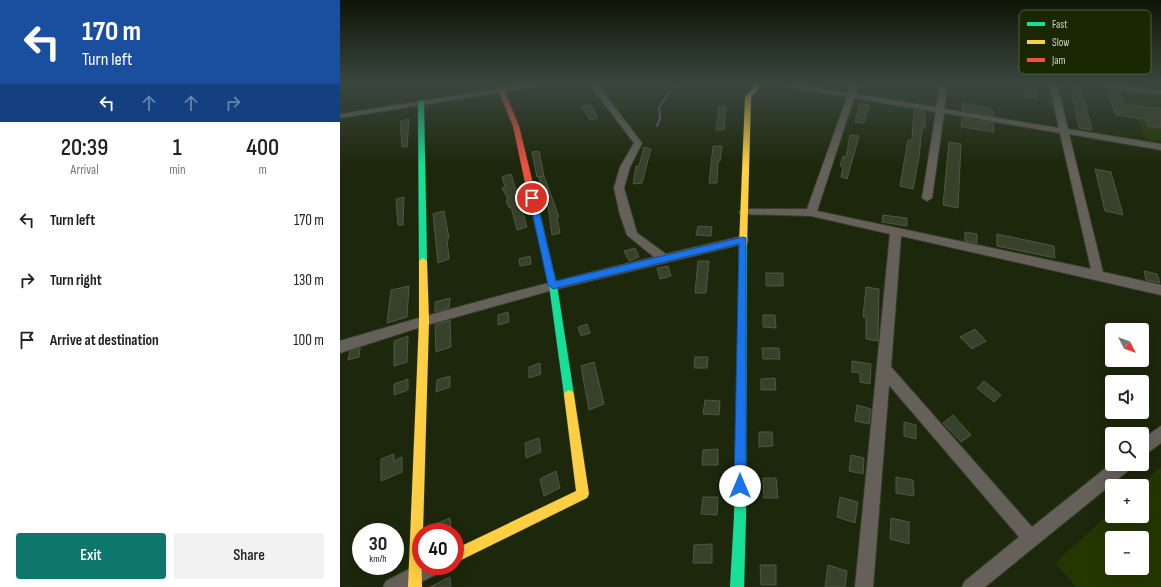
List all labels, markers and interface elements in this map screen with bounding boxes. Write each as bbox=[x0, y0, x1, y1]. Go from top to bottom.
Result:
legend bbox=[1019, 10, 1151, 74]
text: 170 m bbox=[82, 15, 141, 48]
icon: left bbox=[16, 16, 68, 68]
text: Fast bbox=[1052, 18, 1068, 31]
text: Slow bbox=[1052, 36, 1069, 49]
text: Turn left bbox=[82, 49, 133, 70]
text: Jam bbox=[1051, 54, 1066, 67]
icon: left bbox=[96, 92, 118, 114]
icon: ahead bbox=[138, 92, 160, 114]
icon: ahead bbox=[180, 92, 202, 114]
icon: right bbox=[222, 92, 244, 114]
text: 20:39 bbox=[61, 133, 108, 162]
text: 1 bbox=[173, 133, 182, 162]
text: 400 bbox=[246, 133, 279, 162]
text: Arrival bbox=[71, 162, 99, 178]
text: min bbox=[169, 162, 185, 178]
text: m bbox=[259, 162, 267, 178]
pin bbox=[515, 181, 549, 215]
icon: arrive bbox=[521, 187, 543, 209]
icon: left bbox=[16, 209, 38, 231]
text: Turn left bbox=[50, 211, 95, 230]
text: 170 m bbox=[294, 211, 324, 230]
icon: right bbox=[16, 269, 38, 291]
text: Turn right bbox=[50, 271, 102, 290]
text: 130 m bbox=[294, 271, 324, 290]
north arrow bbox=[1105, 323, 1149, 367]
map controls bbox=[1105, 323, 1149, 575]
icon: arrive bbox=[16, 329, 38, 351]
text: Arrive at destination bbox=[50, 331, 159, 350]
text: 100 m bbox=[293, 331, 324, 350]
button: sound bbox=[1105, 375, 1149, 419]
button: search bbox=[1105, 427, 1149, 471]
position arrow bbox=[719, 465, 761, 507]
button: + bbox=[1105, 479, 1149, 523]
speed limit sign: 40 bbox=[412, 523, 464, 575]
button: − bbox=[1105, 531, 1149, 575]
text: 30 bbox=[369, 532, 387, 556]
button: Exit bbox=[16, 533, 166, 579]
button: Share bbox=[174, 533, 324, 579]
text: km/h bbox=[369, 553, 387, 565]

